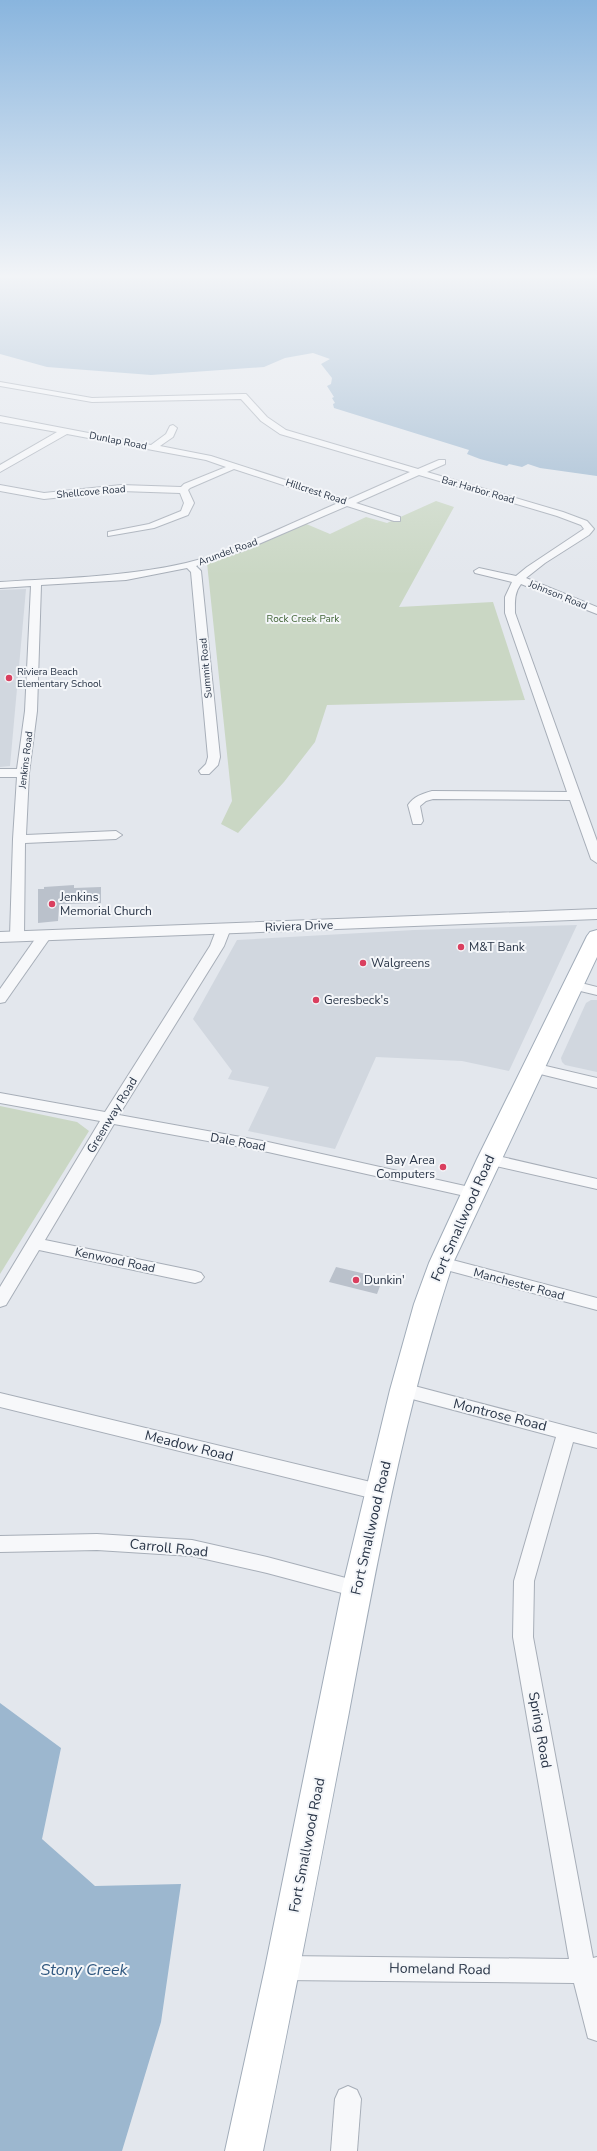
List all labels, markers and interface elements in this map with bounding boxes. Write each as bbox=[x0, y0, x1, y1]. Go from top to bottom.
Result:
street label: Dunlap Road bbox=[88, 429, 148, 453]
street label: Bar Harbor Road bbox=[440, 473, 516, 507]
street label: Hillcrest Road bbox=[284, 476, 348, 508]
street label: Shellcove Road bbox=[56, 482, 126, 502]
street label: Arundel Road bbox=[196, 535, 260, 569]
street label: Johnson Road bbox=[526, 577, 590, 613]
park label: Rock Creek Park bbox=[267, 612, 340, 626]
street label: Summit Road bbox=[196, 637, 216, 699]
place label: Riviera Beach Elementary School bbox=[17, 665, 102, 691]
marker: Riviera Beach Elementary School bbox=[4, 673, 14, 683]
street label: Jenkins Road bbox=[15, 730, 36, 791]
place label: Jenkins Memorial Church bbox=[59, 889, 152, 919]
marker: Jenkins Memorial Church bbox=[47, 899, 57, 909]
street label: Riviera Drive bbox=[265, 917, 333, 935]
place label: M&T Bank bbox=[469, 939, 526, 955]
marker: M&T Bank bbox=[456, 942, 466, 952]
place label: Walgreens bbox=[371, 955, 430, 971]
marker: Walgreens bbox=[358, 958, 368, 968]
place label: Geresbeck's bbox=[324, 992, 389, 1008]
marker: Geresbeck's bbox=[311, 995, 321, 1005]
street label: Greenway Road bbox=[83, 1074, 141, 1156]
street label: Dale Road bbox=[209, 1129, 267, 1155]
place label: Bay Area Computers bbox=[376, 1152, 435, 1182]
street label: Fort Smallwood Road bbox=[427, 1152, 499, 1284]
marker: Bay Area Computers bbox=[438, 1162, 448, 1172]
street label: Kenwood Road bbox=[73, 1244, 157, 1276]
street label: Manchester Road bbox=[472, 1264, 566, 1304]
place label: Dunkin' bbox=[364, 1272, 405, 1288]
marker: Dunkin' bbox=[351, 1275, 361, 1285]
street label: Montrose Road bbox=[451, 1394, 549, 1436]
street label: Meadow Road bbox=[143, 1426, 235, 1466]
street label: Fort Smallwood Road bbox=[346, 1459, 396, 1597]
street label: Carroll Road bbox=[129, 1534, 209, 1562]
street label: Spring Road bbox=[524, 1690, 556, 1770]
street label: Fort Smallwood Road bbox=[285, 1776, 329, 1914]
water label: Stony Creek bbox=[41, 1959, 128, 1981]
street label: Homeland Road bbox=[389, 1959, 491, 1979]

